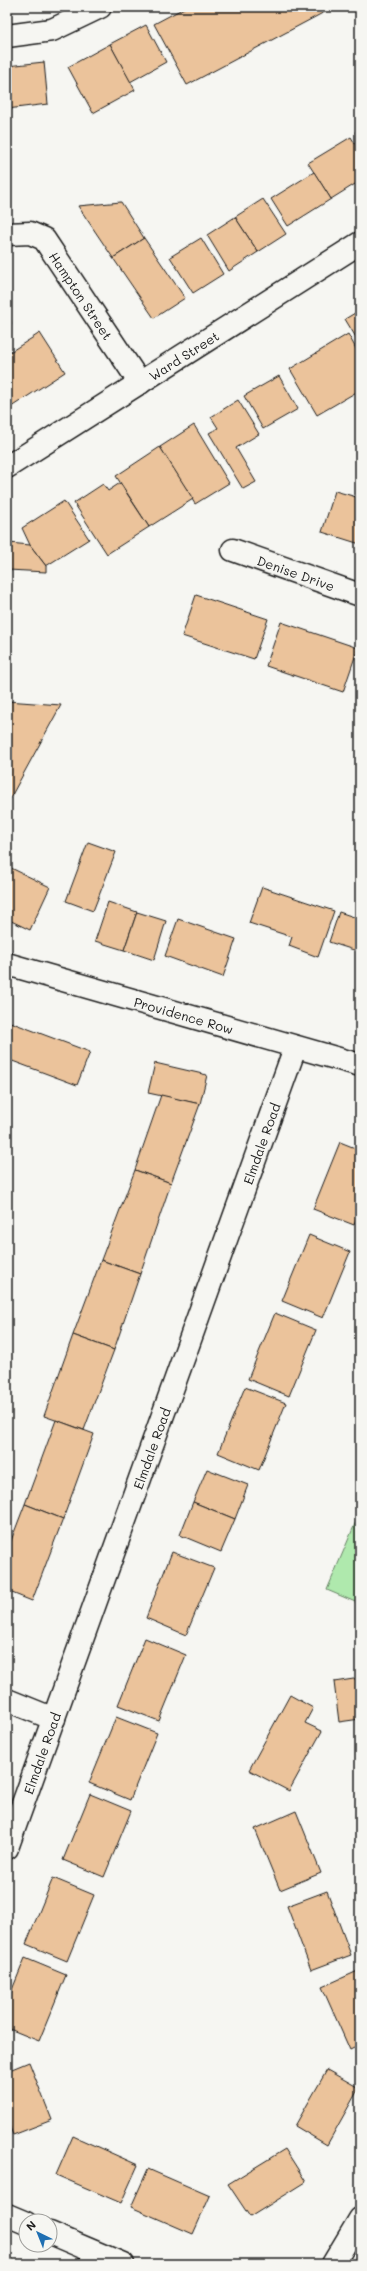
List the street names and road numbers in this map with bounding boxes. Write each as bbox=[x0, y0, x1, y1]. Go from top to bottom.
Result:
street label: Hampton Street bbox=[46, 248, 117, 343]
street label: Ward Street bbox=[145, 326, 222, 384]
street label: Denise Drive bbox=[255, 551, 337, 594]
street label: Providence Row bbox=[132, 992, 236, 1037]
street label: Elmdale Road bbox=[238, 1100, 283, 1186]
street label: Elmdale Road bbox=[128, 1405, 173, 1491]
street label: Elmdale Road bbox=[19, 1710, 64, 1796]

